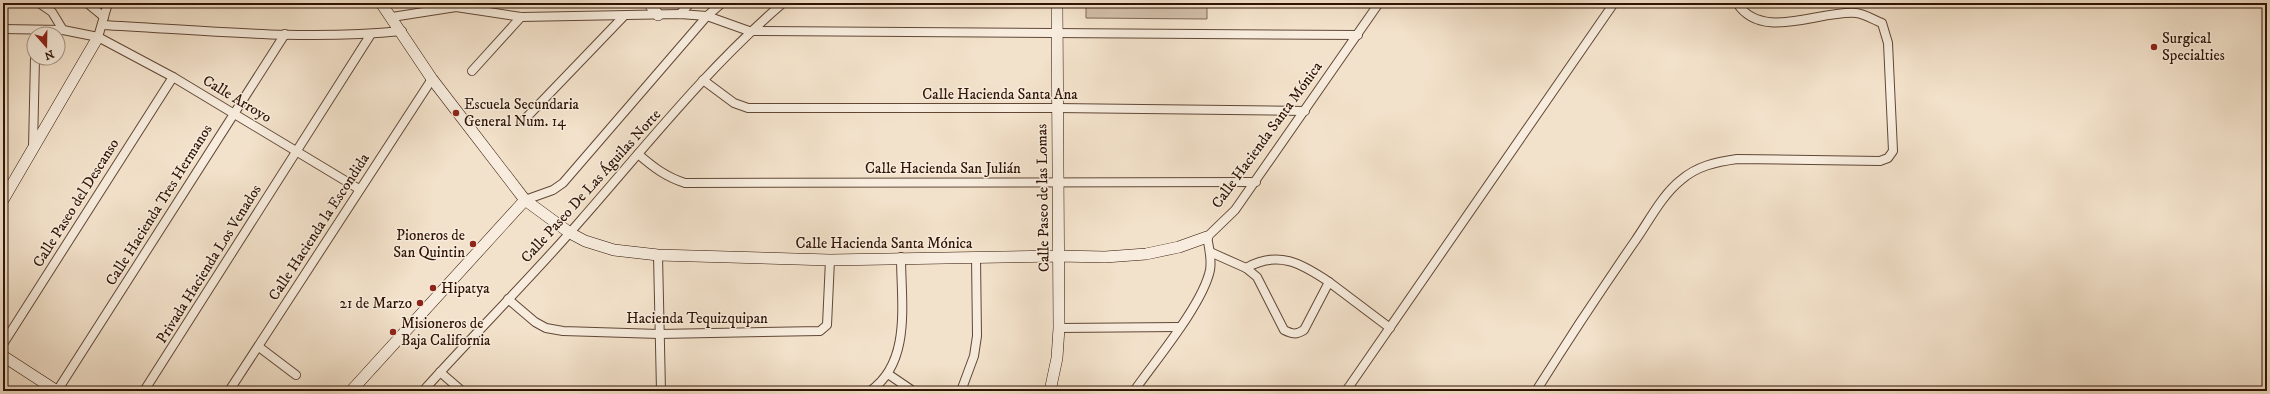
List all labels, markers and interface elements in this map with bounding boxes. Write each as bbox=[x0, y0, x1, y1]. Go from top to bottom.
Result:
north arrow bbox=[26, 26, 66, 66]
place label: Surgical Specialties bbox=[2162, 29, 2225, 65]
marker: Surgical Specialties bbox=[2149, 42, 2159, 52]
text: N bbox=[42, 46, 56, 63]
street label: Calle Hacienda Santa Mónica bbox=[1207, 57, 1327, 212]
street label: Calle Arroyo bbox=[199, 71, 275, 127]
street label: Calle Hacienda Santa Ana bbox=[922, 85, 1078, 104]
place label: Escuela Secundaria General Num. 14 bbox=[464, 95, 580, 131]
street label: Calle Paseo De Las Águilas Norte bbox=[516, 104, 665, 267]
marker: Escuela Secundaria General Num. 14 bbox=[451, 108, 461, 118]
street label: Calle Hacienda Tres Hermanos bbox=[101, 121, 217, 289]
street label: Calle Paseo de las Lomas bbox=[1032, 124, 1054, 272]
street label: Calle Paseo del Descanso bbox=[29, 135, 123, 271]
street label: Calle Hacienda la Escondida bbox=[264, 149, 374, 304]
street label: Calle Hacienda San Julián bbox=[865, 159, 1021, 178]
street label: Privada Hacienda Los Venados bbox=[152, 181, 266, 347]
place label: Pioneros de San Quintin bbox=[393, 226, 465, 262]
street label: Calle Hacienda Santa Mónica bbox=[796, 234, 973, 253]
marker: Pioneros de San Quintin bbox=[468, 239, 478, 249]
place label: Hipatya bbox=[441, 279, 490, 298]
marker: Hipatya bbox=[428, 283, 438, 293]
place label: 21 de Marzo bbox=[340, 294, 412, 313]
marker: 21 de Marzo bbox=[415, 298, 425, 308]
street label: Hacienda Tequizquipan bbox=[626, 309, 768, 328]
place label: Misioneros de Baja California bbox=[401, 314, 491, 350]
marker: Misioneros de Baja California bbox=[388, 327, 398, 337]

